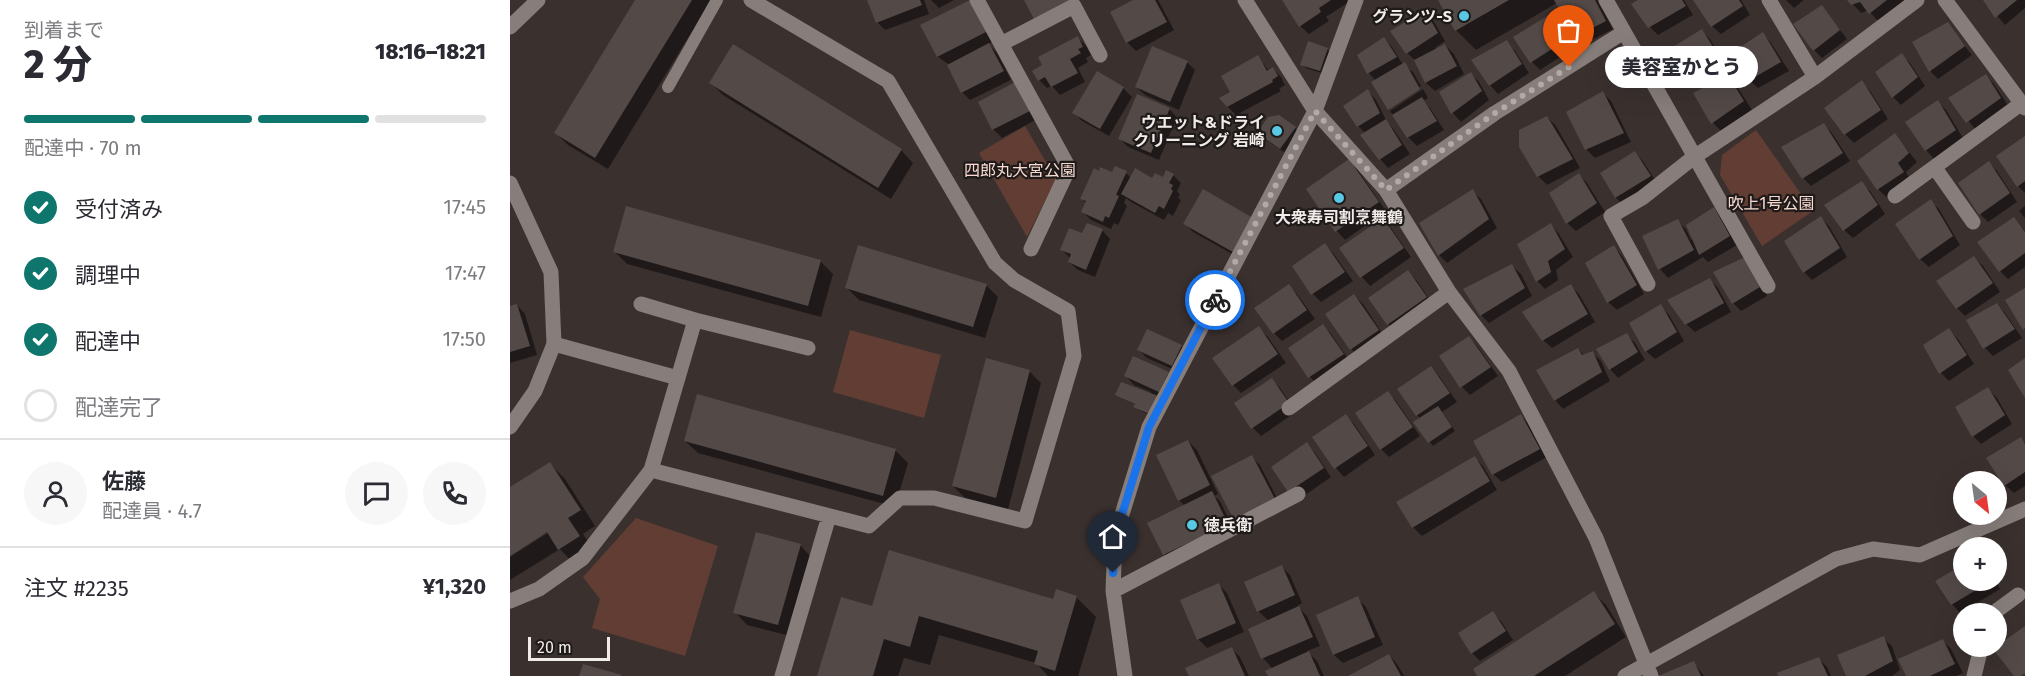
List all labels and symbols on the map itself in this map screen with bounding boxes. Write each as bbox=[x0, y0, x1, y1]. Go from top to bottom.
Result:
pin bbox=[1543, 5, 1594, 67]
place label: グランツ-S bbox=[1372, 7, 1452, 26]
marker: グランツ-S bbox=[1457, 9, 1471, 23]
callout: 美容室かとう bbox=[1605, 46, 1758, 88]
place label: ウエット&ドライ クリーニング 岩崎 bbox=[1133, 113, 1265, 150]
marker: ウエット&ドライ クリーニング 岩崎 bbox=[1270, 124, 1284, 138]
park label: 四郎丸大宮公園 bbox=[964, 161, 1076, 180]
marker: 大衆寿司割烹舞鶴 bbox=[1332, 191, 1346, 205]
park label: 吹上1号公園 bbox=[1728, 194, 1814, 213]
place label: 大衆寿司割烹舞鶴 bbox=[1275, 208, 1403, 227]
courier bbox=[1185, 270, 1245, 330]
north arrow bbox=[1953, 471, 2007, 525]
pin bbox=[1087, 511, 1138, 573]
place label: 徳兵衛 bbox=[1204, 516, 1252, 535]
marker: 徳兵衛 bbox=[1185, 518, 1199, 532]
scale bar bbox=[528, 634, 610, 662]

